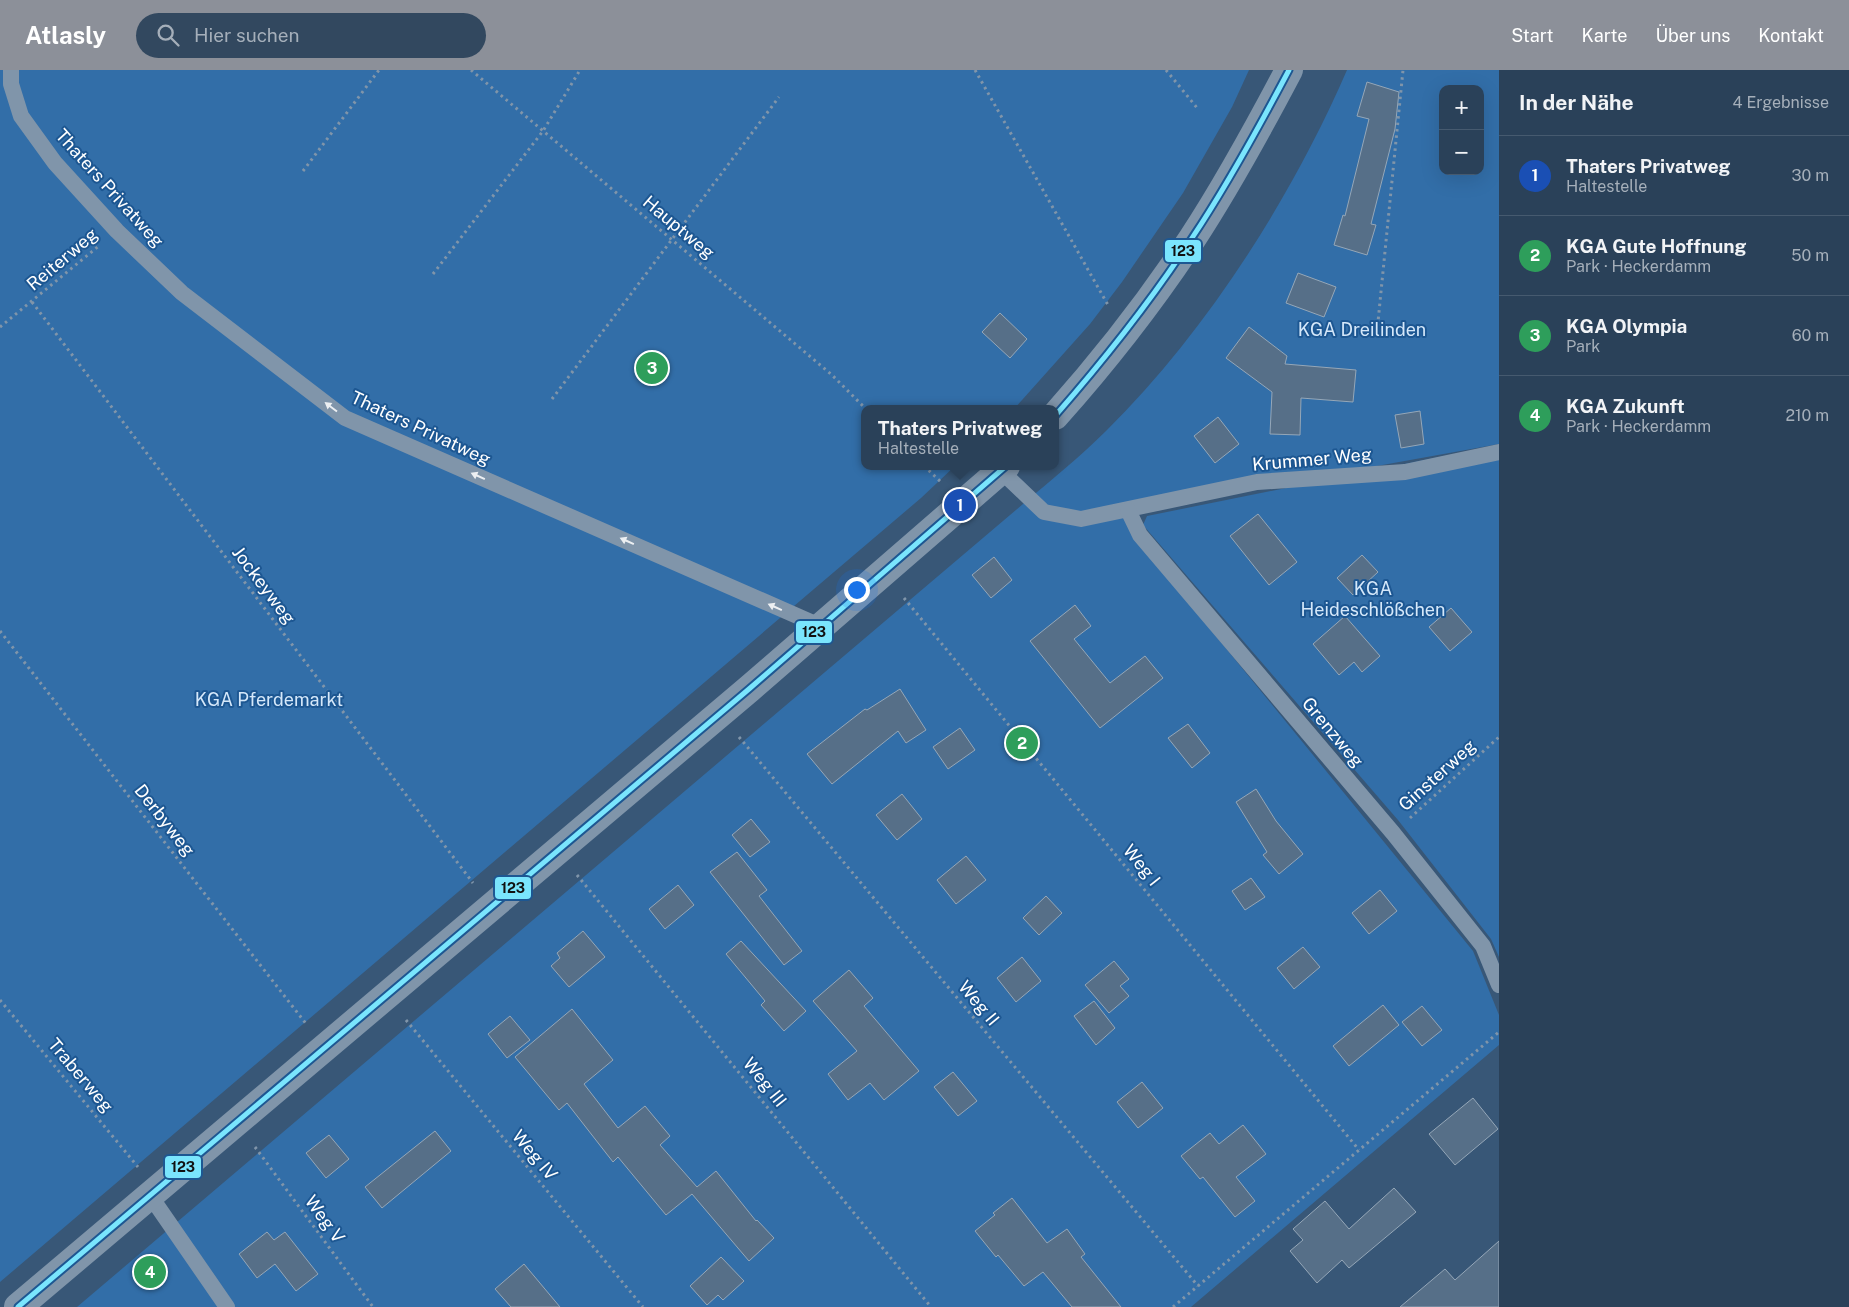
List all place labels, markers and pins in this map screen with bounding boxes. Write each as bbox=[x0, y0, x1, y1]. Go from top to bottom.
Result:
pin: 3 bbox=[636, 349, 668, 387]
pin: 1 bbox=[944, 486, 976, 524]
pin: 2 bbox=[1006, 724, 1038, 762]
pin: 4 bbox=[134, 1253, 166, 1291]

